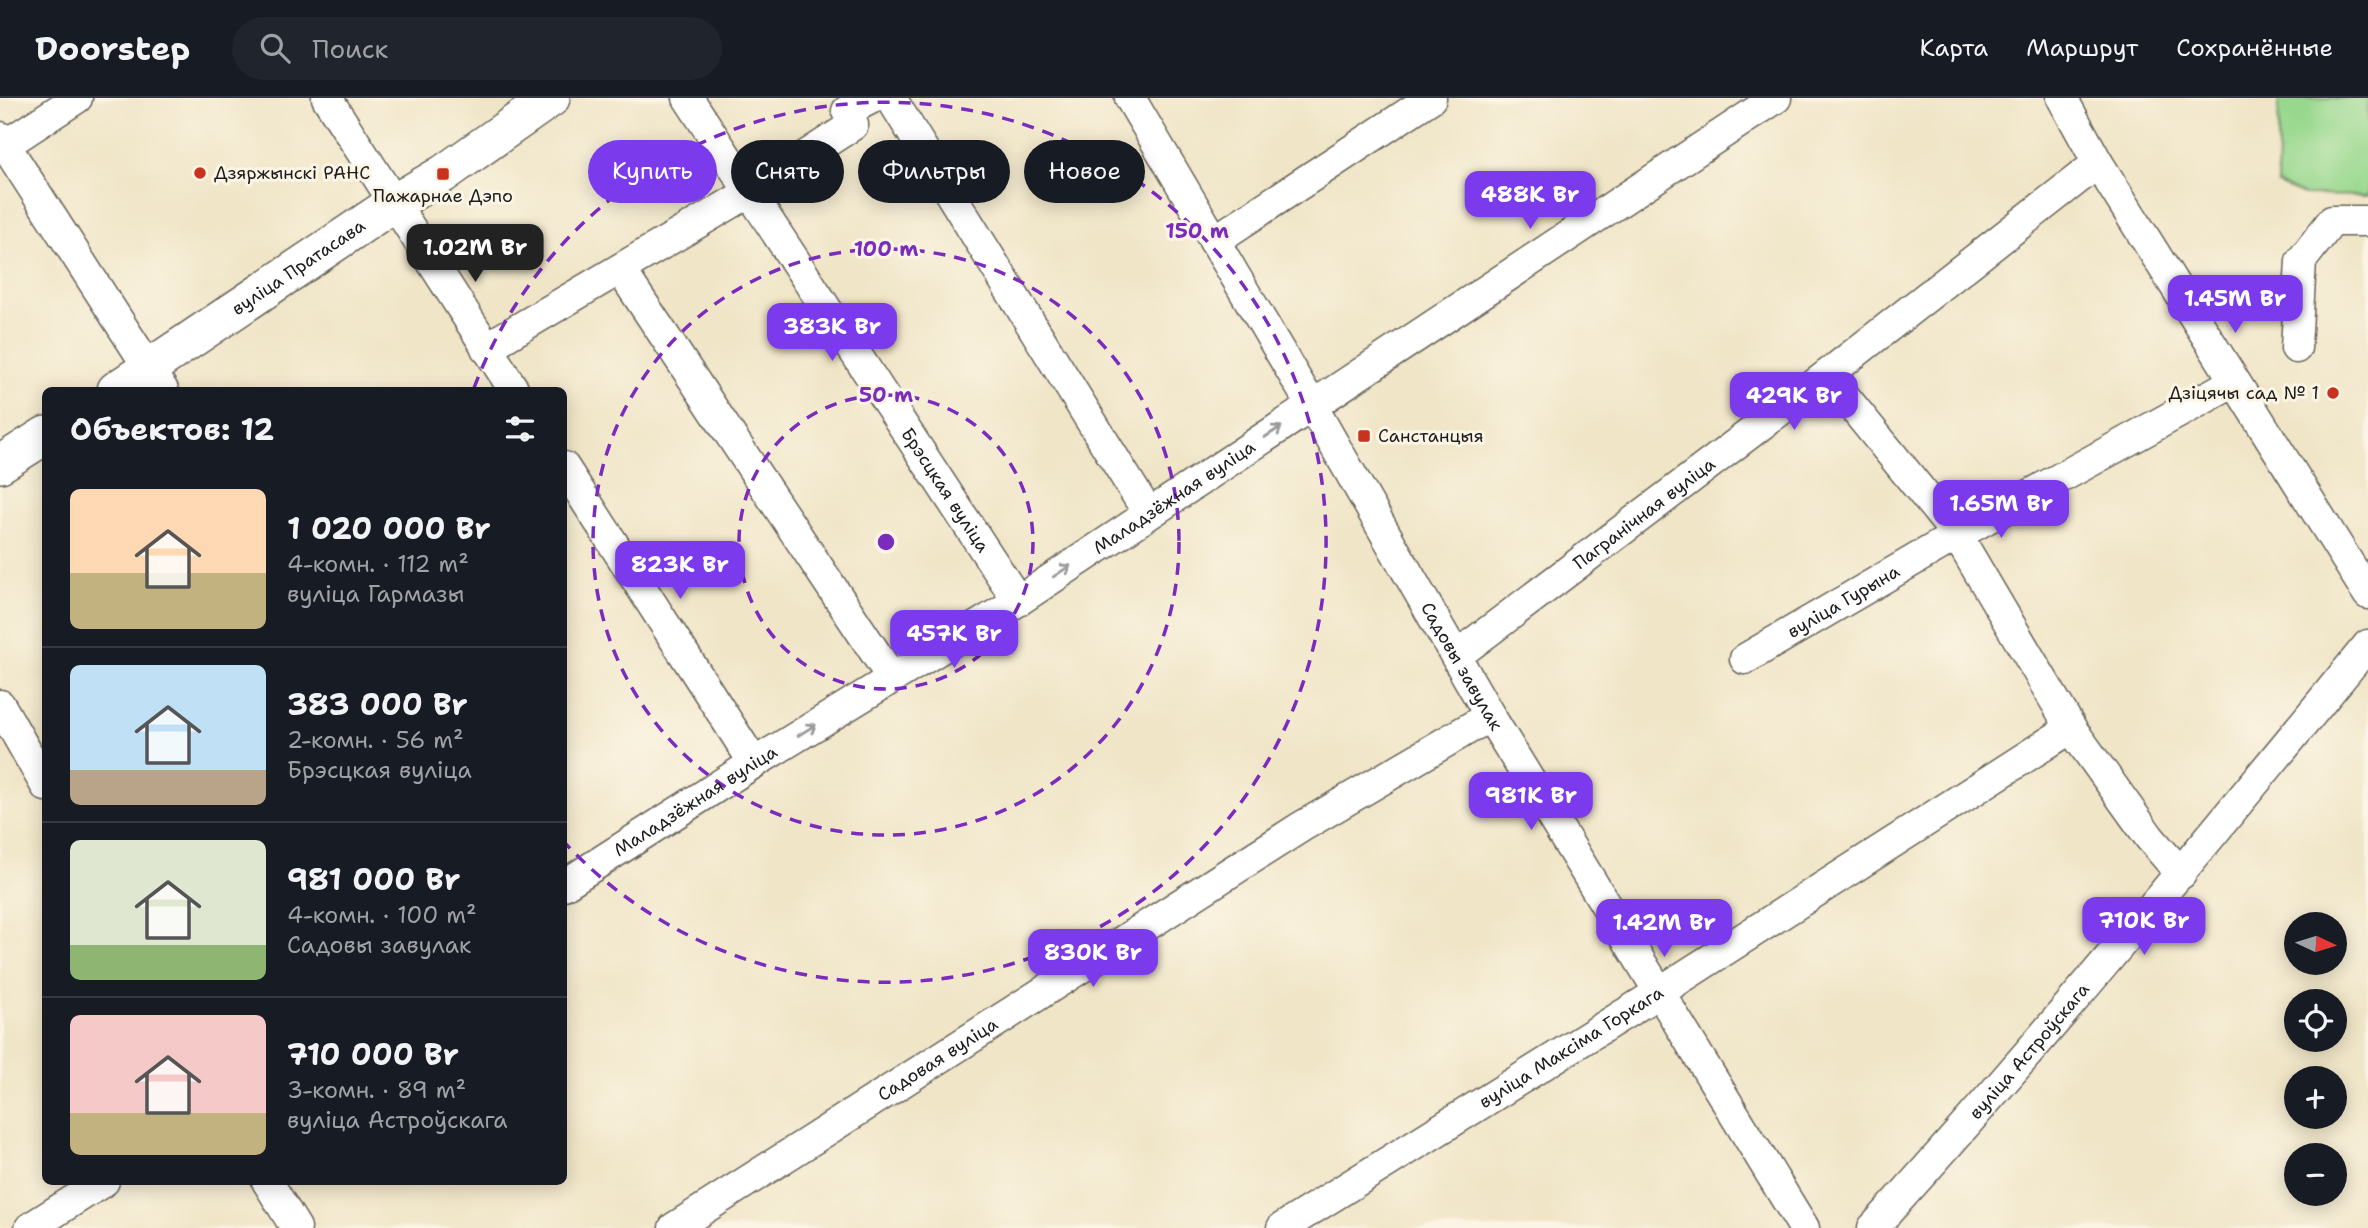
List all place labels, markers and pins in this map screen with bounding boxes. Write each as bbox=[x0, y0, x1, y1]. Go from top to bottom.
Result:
place label: Дзяржынскі РАНС bbox=[214, 161, 370, 185]
marker: Дзяржынскі РАНС bbox=[192, 165, 208, 181]
marker: Пажарнае Дэпо bbox=[435, 166, 451, 182]
pin: 488K Br bbox=[1465, 172, 1595, 231]
place label: Пажарнае Дэпо bbox=[373, 184, 513, 208]
pin: 1.02M Br bbox=[403, 225, 547, 284]
pin: 1.45M Br bbox=[2163, 275, 2307, 335]
pin: 383K Br bbox=[767, 303, 897, 363]
pin: 429K Br bbox=[1729, 372, 1859, 432]
place label: Дзіцячы сад № 1 bbox=[2168, 381, 2319, 405]
marker: Дзіцячы сад № 1 bbox=[2325, 385, 2341, 401]
place label: Санстанцыя bbox=[1378, 424, 1484, 448]
marker: Санстанцыя bbox=[1356, 428, 1372, 444]
pin: 1.65M Br bbox=[1929, 480, 2073, 540]
centre of rings bbox=[874, 530, 898, 554]
pin: 823K Br bbox=[615, 542, 745, 601]
pin: 457K Br bbox=[889, 610, 1019, 670]
pin: 981K Br bbox=[1466, 772, 1596, 832]
pin: 710K Br bbox=[2079, 898, 2209, 957]
pin: 1.42M Br bbox=[1592, 900, 1736, 959]
pin: 830K Br bbox=[1028, 930, 1158, 989]

